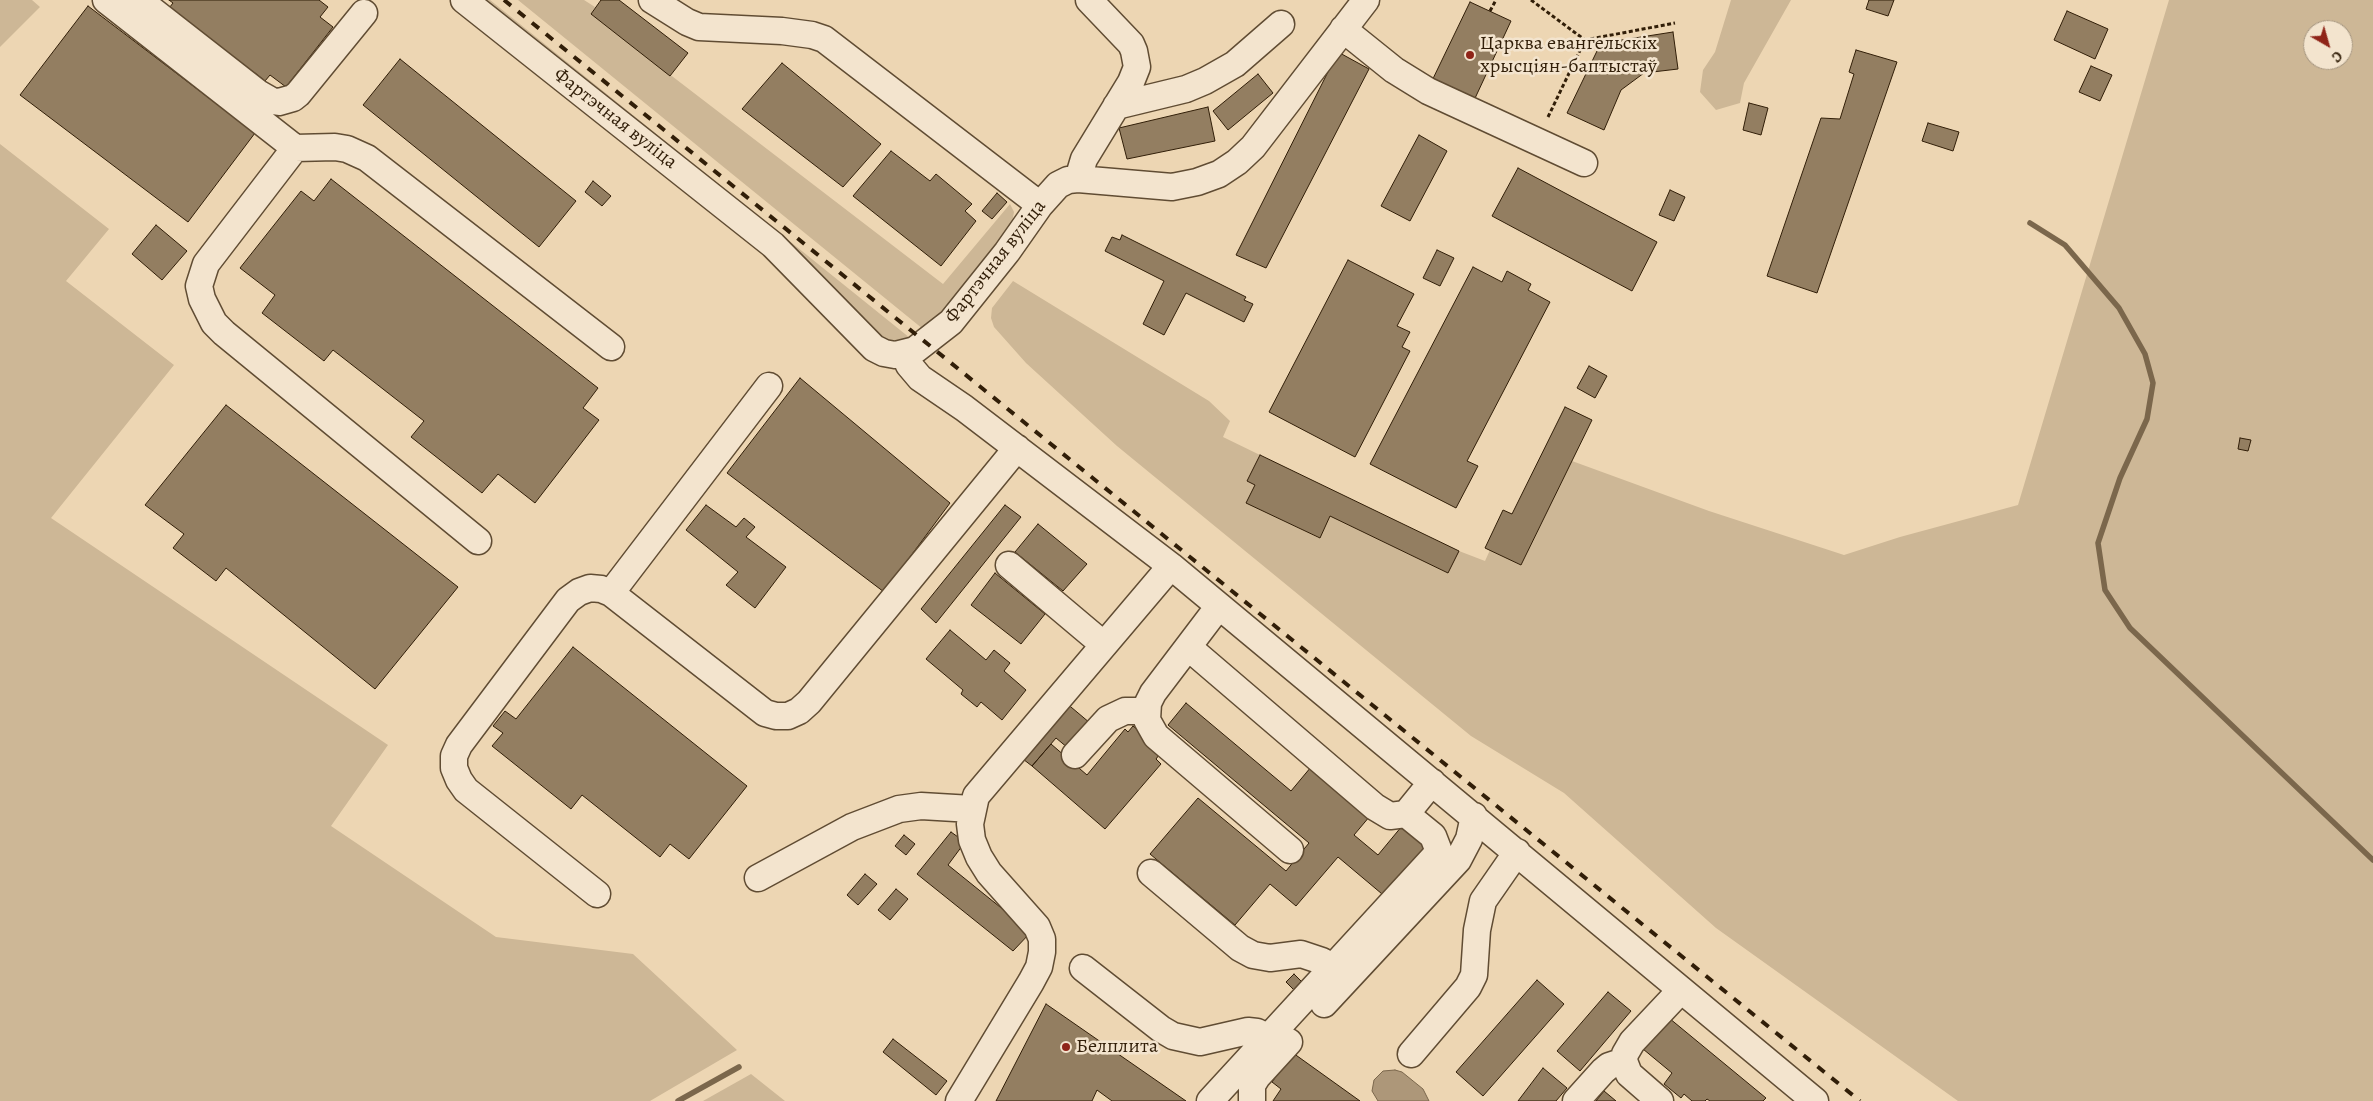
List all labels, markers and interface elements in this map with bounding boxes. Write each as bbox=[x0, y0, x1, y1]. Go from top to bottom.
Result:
north arrow bbox=[2303, 20, 2353, 70]
place label: Царква евангельскіх хрысціян-баптыстаў bbox=[1480, 32, 1657, 79]
text: С bbox=[2328, 46, 2346, 67]
marker: Царква евангельскіх хрысціян-баптыстаў bbox=[1464, 49, 1476, 61]
street label: Фартэчная вуліца bbox=[548, 63, 682, 175]
street label: Фартэчная вуліца bbox=[940, 195, 1052, 329]
place label: Белплита bbox=[1076, 1035, 1158, 1059]
marker: Белплита bbox=[1060, 1041, 1072, 1053]

